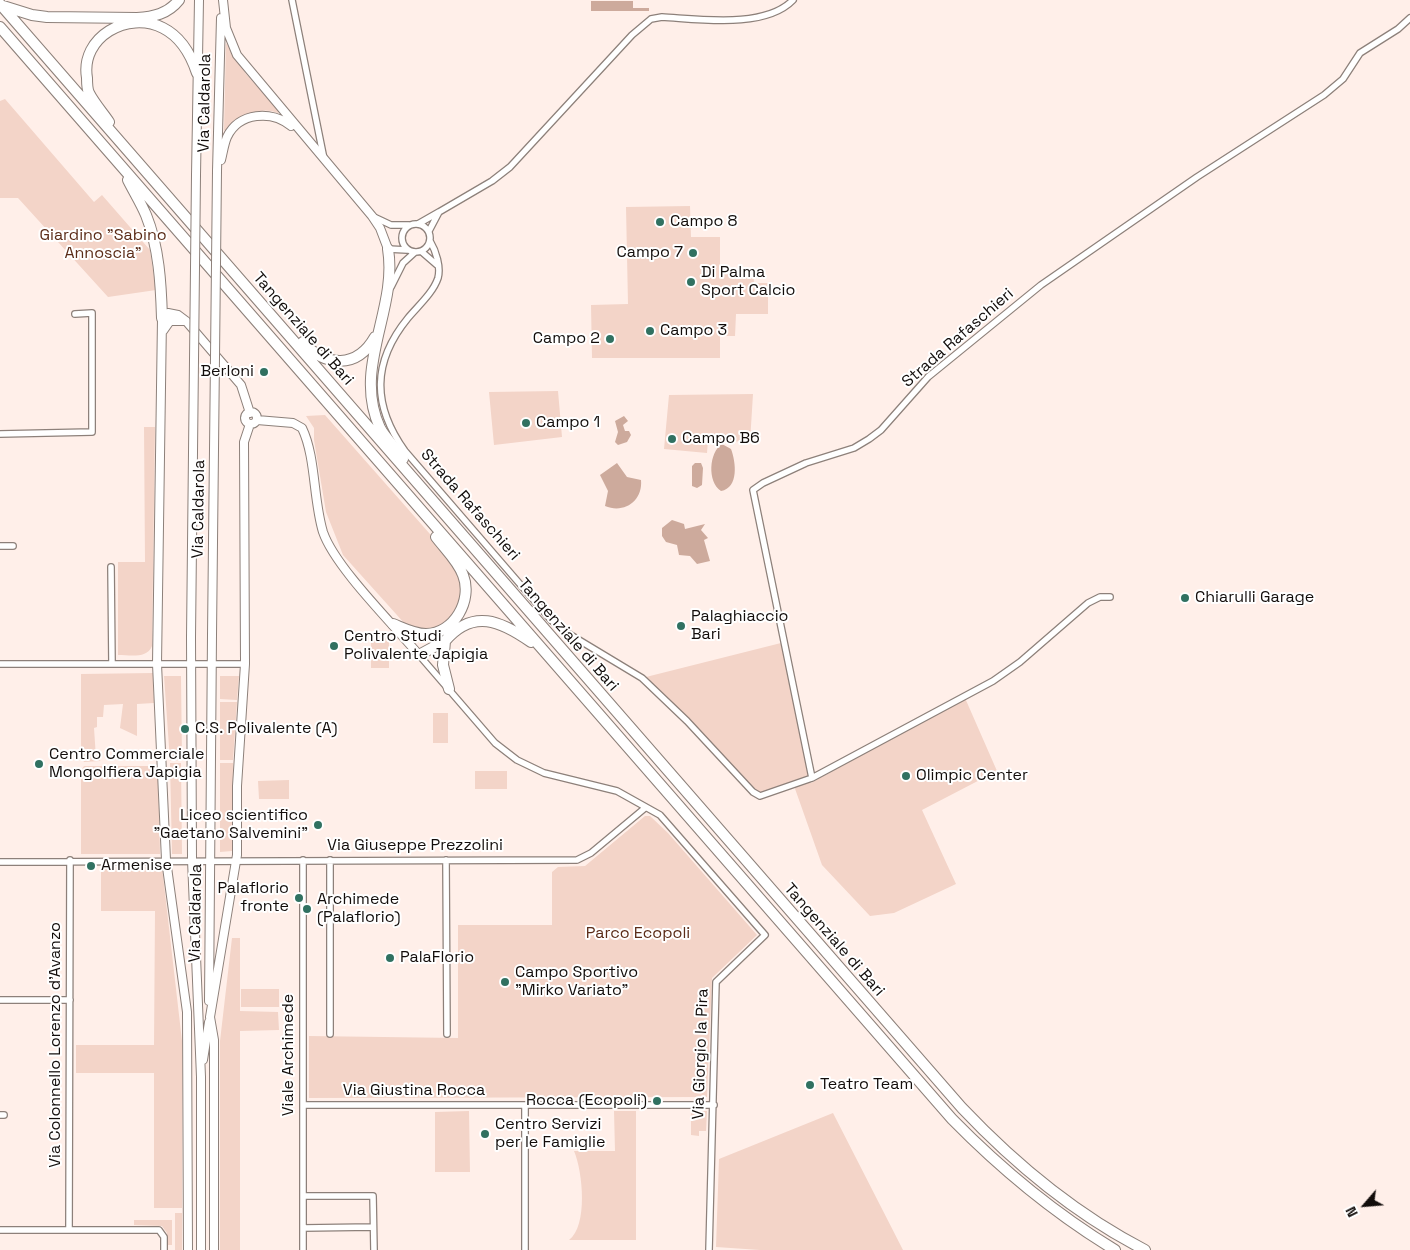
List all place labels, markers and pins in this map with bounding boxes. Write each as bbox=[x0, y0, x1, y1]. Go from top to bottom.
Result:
place label: Campo 8 bbox=[670, 212, 738, 232]
marker: Campo 8 bbox=[654, 216, 666, 228]
place label: Campo 7 bbox=[616, 243, 683, 263]
marker: Campo 7 bbox=[687, 247, 699, 259]
place label: Di Palma Sport Calcio bbox=[701, 263, 795, 301]
marker: Di Palma Sport Calcio bbox=[685, 276, 697, 288]
place label: Campo 3 bbox=[660, 321, 727, 341]
marker: Campo 3 bbox=[644, 325, 656, 337]
place label: Campo 2 bbox=[533, 329, 600, 349]
marker: Campo 2 bbox=[604, 333, 616, 345]
place label: Berloni bbox=[200, 362, 254, 382]
marker: Berloni bbox=[258, 366, 270, 378]
place label: Campo 1 bbox=[536, 413, 600, 433]
marker: Campo 1 bbox=[520, 417, 532, 429]
place label: Campo B6 bbox=[682, 429, 760, 449]
marker: Campo B6 bbox=[666, 433, 678, 445]
place label: Chiarulli Garage bbox=[1195, 588, 1314, 608]
marker: Chiarulli Garage bbox=[1179, 592, 1191, 604]
place label: Palaghiaccio Bari bbox=[691, 607, 788, 645]
marker: Palaghiaccio Bari bbox=[675, 620, 687, 632]
place label: Centro Studi Polivalente Japigia bbox=[344, 627, 488, 665]
marker: Centro Studi Polivalente Japigia bbox=[328, 640, 340, 652]
place label: C.S. Polivalente (A) bbox=[195, 719, 337, 739]
marker: C.S. Polivalente (A) bbox=[179, 723, 191, 735]
place label: Centro Commerciale Mongolfiera Japigia bbox=[49, 745, 204, 783]
marker: Centro Commerciale Mongolfiera Japigia bbox=[33, 758, 45, 770]
place label: Olimpic Center bbox=[916, 766, 1028, 786]
marker: Olimpic Center bbox=[900, 770, 912, 782]
place label: Liceo scientifico "Gaetano Salvemini" bbox=[153, 806, 308, 844]
marker: Liceo scientifico "Gaetano Salvemini" bbox=[312, 819, 324, 831]
place label: Armenise bbox=[101, 856, 172, 876]
marker: Armenise bbox=[85, 860, 97, 872]
place label: Palaflorio fronte bbox=[217, 879, 289, 917]
place label: Archimede (Palaflorio) bbox=[317, 890, 400, 928]
marker: Palaflorio fronte bbox=[293, 892, 305, 904]
marker: Archimede (Palaflorio) bbox=[301, 903, 313, 915]
place label: PalaFlorio bbox=[400, 948, 474, 968]
marker: PalaFlorio bbox=[384, 952, 396, 964]
place label: Campo Sportivo "Mirko Variato" bbox=[515, 963, 638, 1001]
marker: Campo Sportivo "Mirko Variato" bbox=[499, 976, 511, 988]
place label: Teatro Team bbox=[820, 1075, 913, 1095]
marker: Teatro Team bbox=[804, 1079, 816, 1091]
place label: Rocca (Ecopoli) bbox=[526, 1091, 647, 1111]
marker: Rocca (Ecopoli) bbox=[651, 1095, 663, 1107]
place label: Centro Servizi per le Famiglie bbox=[495, 1115, 605, 1153]
marker: Centro Servizi per le Famiglie bbox=[479, 1128, 491, 1140]

